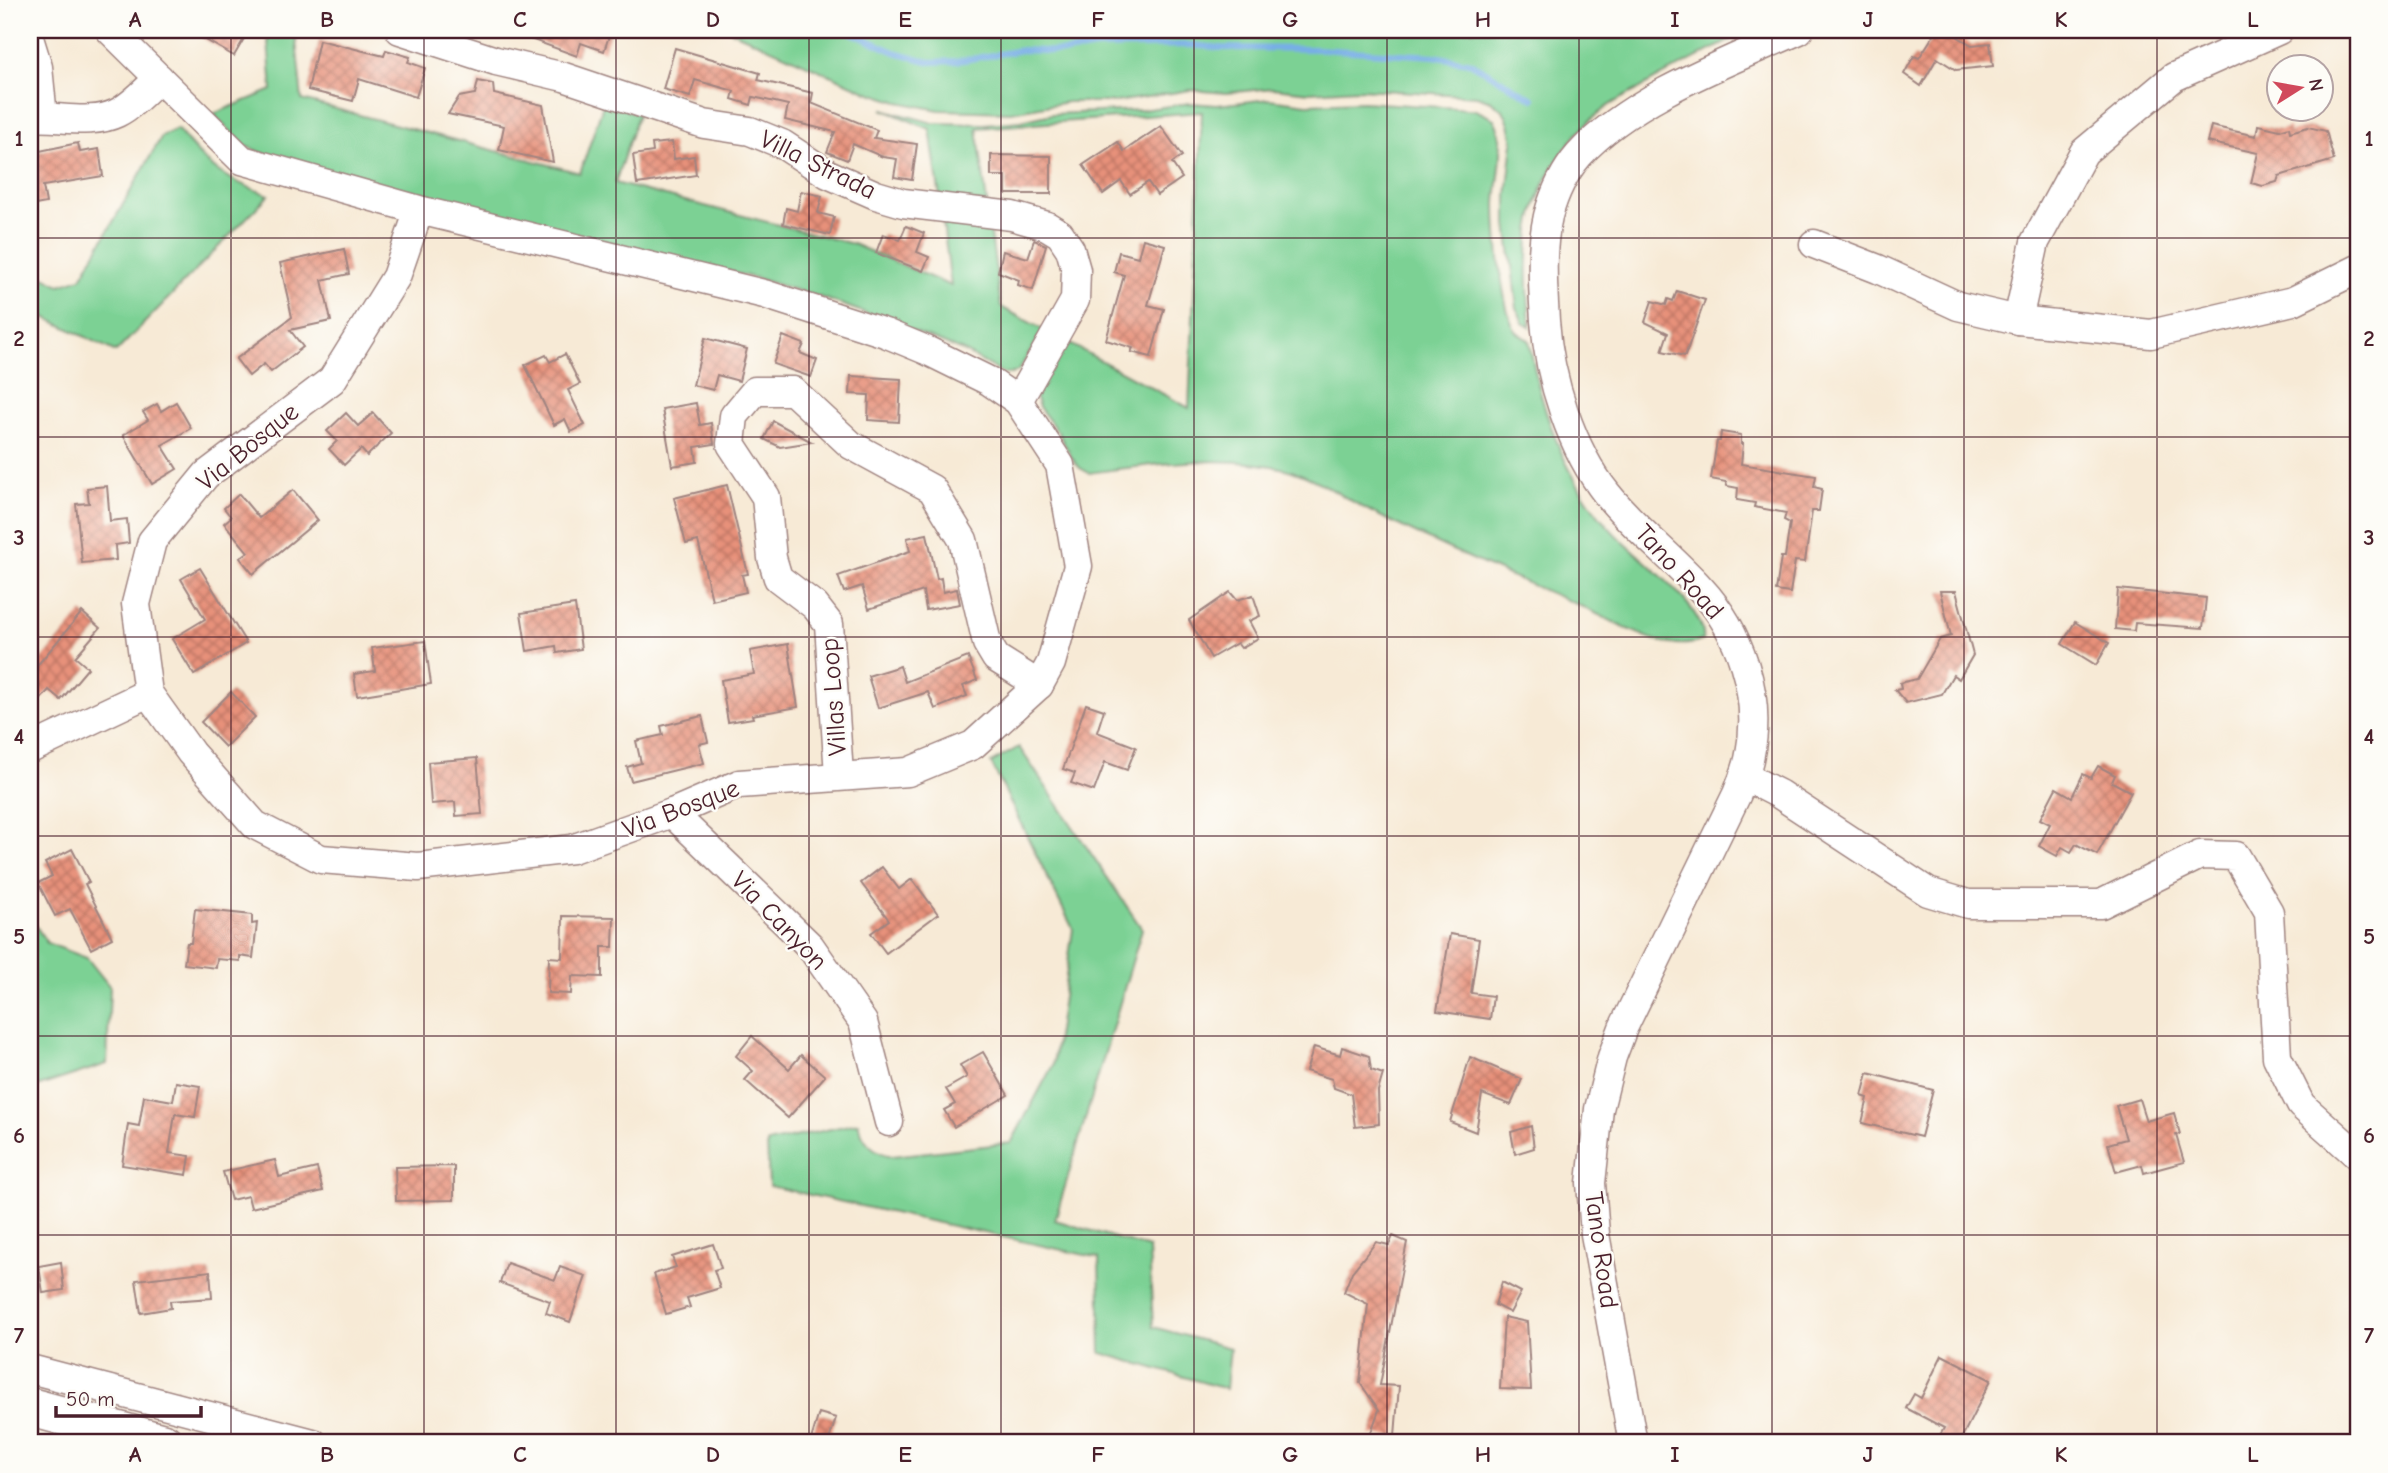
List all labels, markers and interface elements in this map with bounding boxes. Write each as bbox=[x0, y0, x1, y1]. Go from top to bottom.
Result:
text: A bbox=[129, 6, 142, 33]
text: B bbox=[320, 6, 334, 33]
text: C bbox=[513, 6, 527, 33]
text: D bbox=[706, 6, 720, 33]
text: E bbox=[898, 6, 912, 33]
text: F bbox=[1091, 6, 1105, 33]
text: G bbox=[1282, 6, 1298, 33]
text: H bbox=[1475, 6, 1491, 33]
text: I bbox=[1670, 6, 1680, 33]
text: J bbox=[1863, 6, 1874, 33]
text: K bbox=[2055, 6, 2068, 33]
text: L bbox=[2247, 6, 2259, 33]
north arrow bbox=[2266, 52, 2336, 122]
text: N bbox=[2304, 77, 2328, 93]
street label: Villa Strada bbox=[755, 124, 881, 206]
text: 1 bbox=[14, 125, 24, 152]
text: 1 bbox=[2364, 125, 2374, 152]
text: 2 bbox=[13, 325, 25, 352]
text: 2 bbox=[2363, 325, 2375, 352]
street label: Via Bosque bbox=[191, 397, 305, 497]
street label: Tano Road bbox=[1629, 518, 1729, 626]
text: 3 bbox=[13, 524, 25, 551]
text: 3 bbox=[2363, 524, 2375, 551]
street label: Villas Loop bbox=[815, 637, 853, 757]
text: 4 bbox=[14, 723, 25, 750]
text: 4 bbox=[2364, 723, 2375, 750]
street label: Via Bosque bbox=[619, 773, 743, 845]
street label: Via Canyon bbox=[725, 866, 833, 976]
text: 5 bbox=[13, 923, 25, 950]
text: 5 bbox=[2363, 923, 2375, 950]
text: 6 bbox=[13, 1122, 25, 1149]
text: 6 bbox=[2363, 1122, 2375, 1149]
street label: Tano Road bbox=[1578, 1190, 1624, 1310]
text: 7 bbox=[14, 1322, 25, 1349]
text: 7 bbox=[2364, 1322, 2375, 1349]
scale bar bbox=[56, 1375, 201, 1419]
text: 50 m bbox=[66, 1387, 115, 1411]
text: A bbox=[129, 1441, 142, 1468]
text: B bbox=[320, 1441, 334, 1468]
text: C bbox=[513, 1441, 527, 1468]
text: D bbox=[706, 1441, 720, 1468]
text: E bbox=[898, 1441, 912, 1468]
text: F bbox=[1091, 1441, 1105, 1468]
text: G bbox=[1282, 1441, 1298, 1468]
text: H bbox=[1475, 1441, 1491, 1468]
text: I bbox=[1670, 1441, 1680, 1468]
text: J bbox=[1863, 1441, 1874, 1468]
text: K bbox=[2055, 1441, 2068, 1468]
text: L bbox=[2247, 1441, 2259, 1468]

